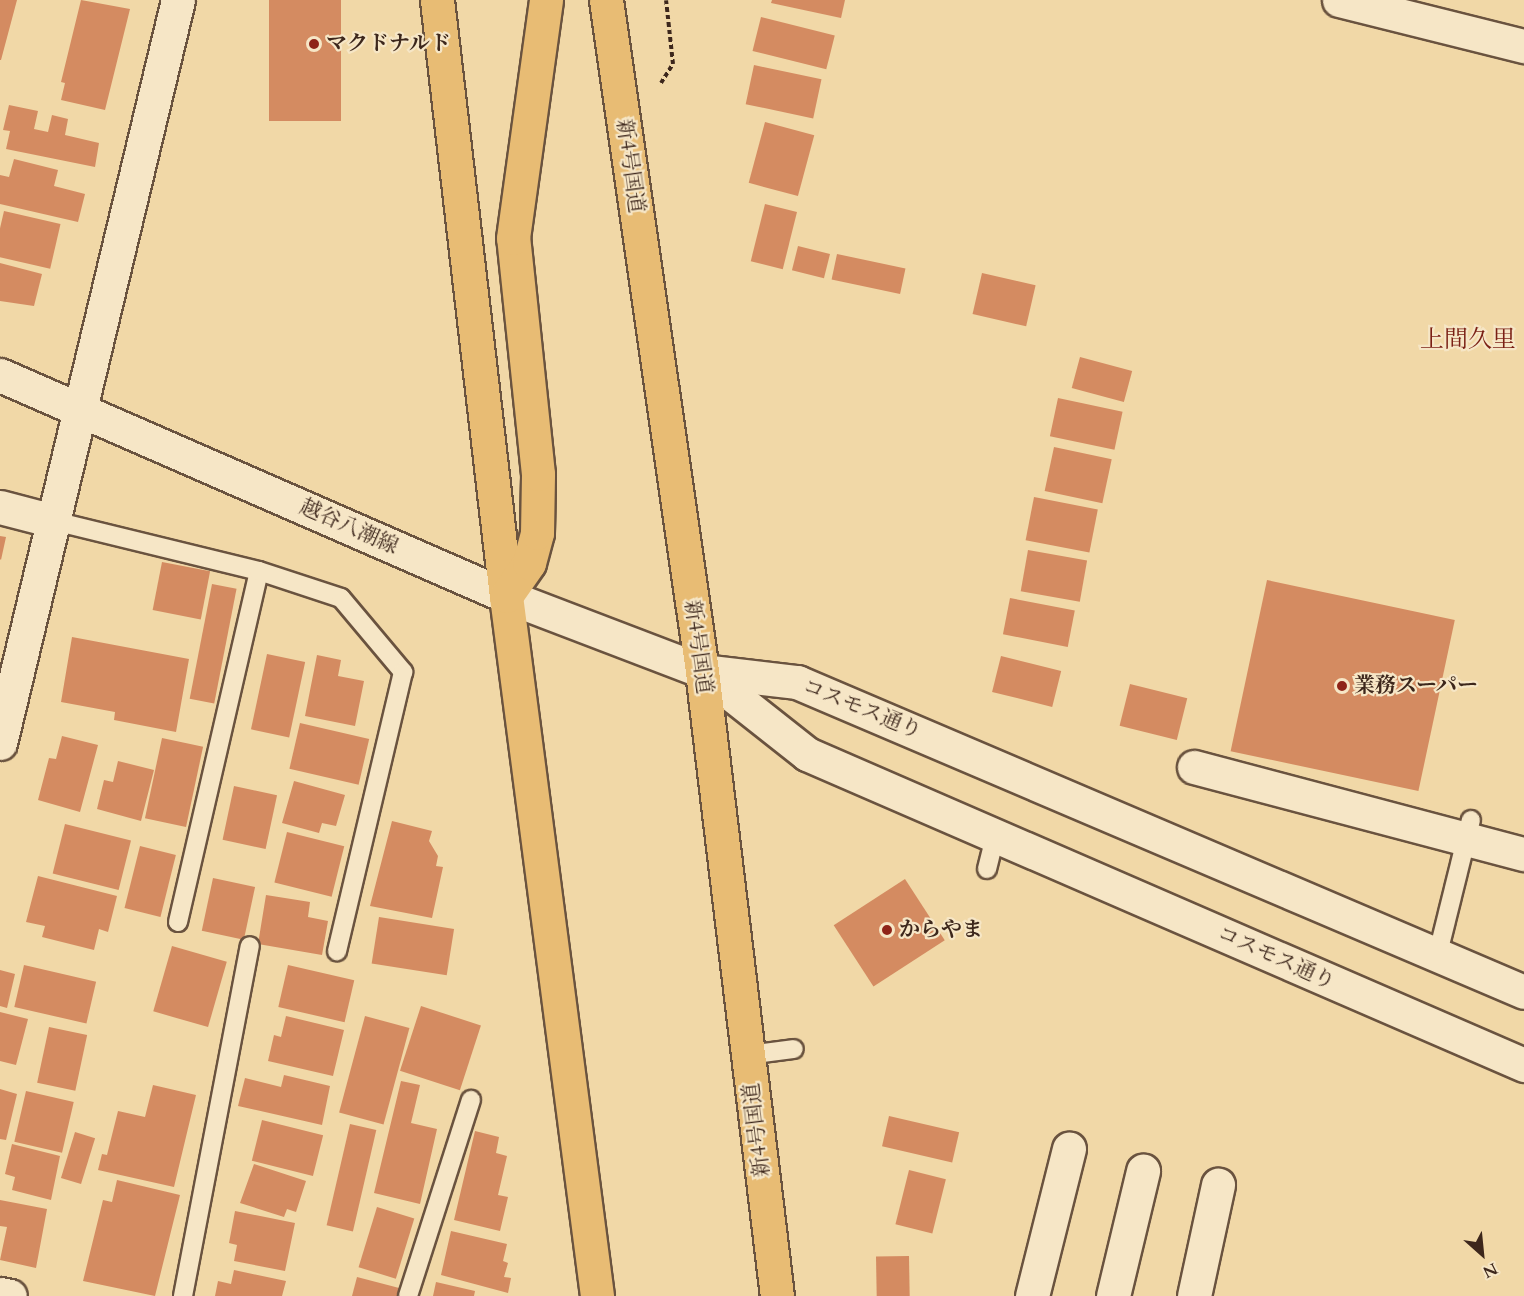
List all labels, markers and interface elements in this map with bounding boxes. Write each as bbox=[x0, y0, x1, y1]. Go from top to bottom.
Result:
place label: マクドナルド bbox=[326, 31, 452, 57]
marker: マクドナルド bbox=[307, 37, 321, 51]
street label: 新4号国道 bbox=[611, 117, 649, 215]
district label: 上間久里 bbox=[1420, 326, 1516, 354]
street label: 越谷八潮線 bbox=[296, 494, 402, 560]
street label: 新4号国道 bbox=[679, 598, 717, 696]
place label: 業務スーパー bbox=[1354, 673, 1479, 699]
street label: コスモス通り bbox=[799, 674, 925, 744]
marker: 業務スーパー bbox=[1335, 679, 1349, 693]
place label: からやま bbox=[899, 917, 983, 943]
street label: コスモス通り bbox=[1213, 921, 1339, 995]
marker: からやま bbox=[880, 923, 894, 937]
street label: 新4号国道 bbox=[739, 1081, 775, 1179]
north arrow bbox=[1452, 1224, 1512, 1284]
text: N bbox=[1479, 1257, 1501, 1283]

